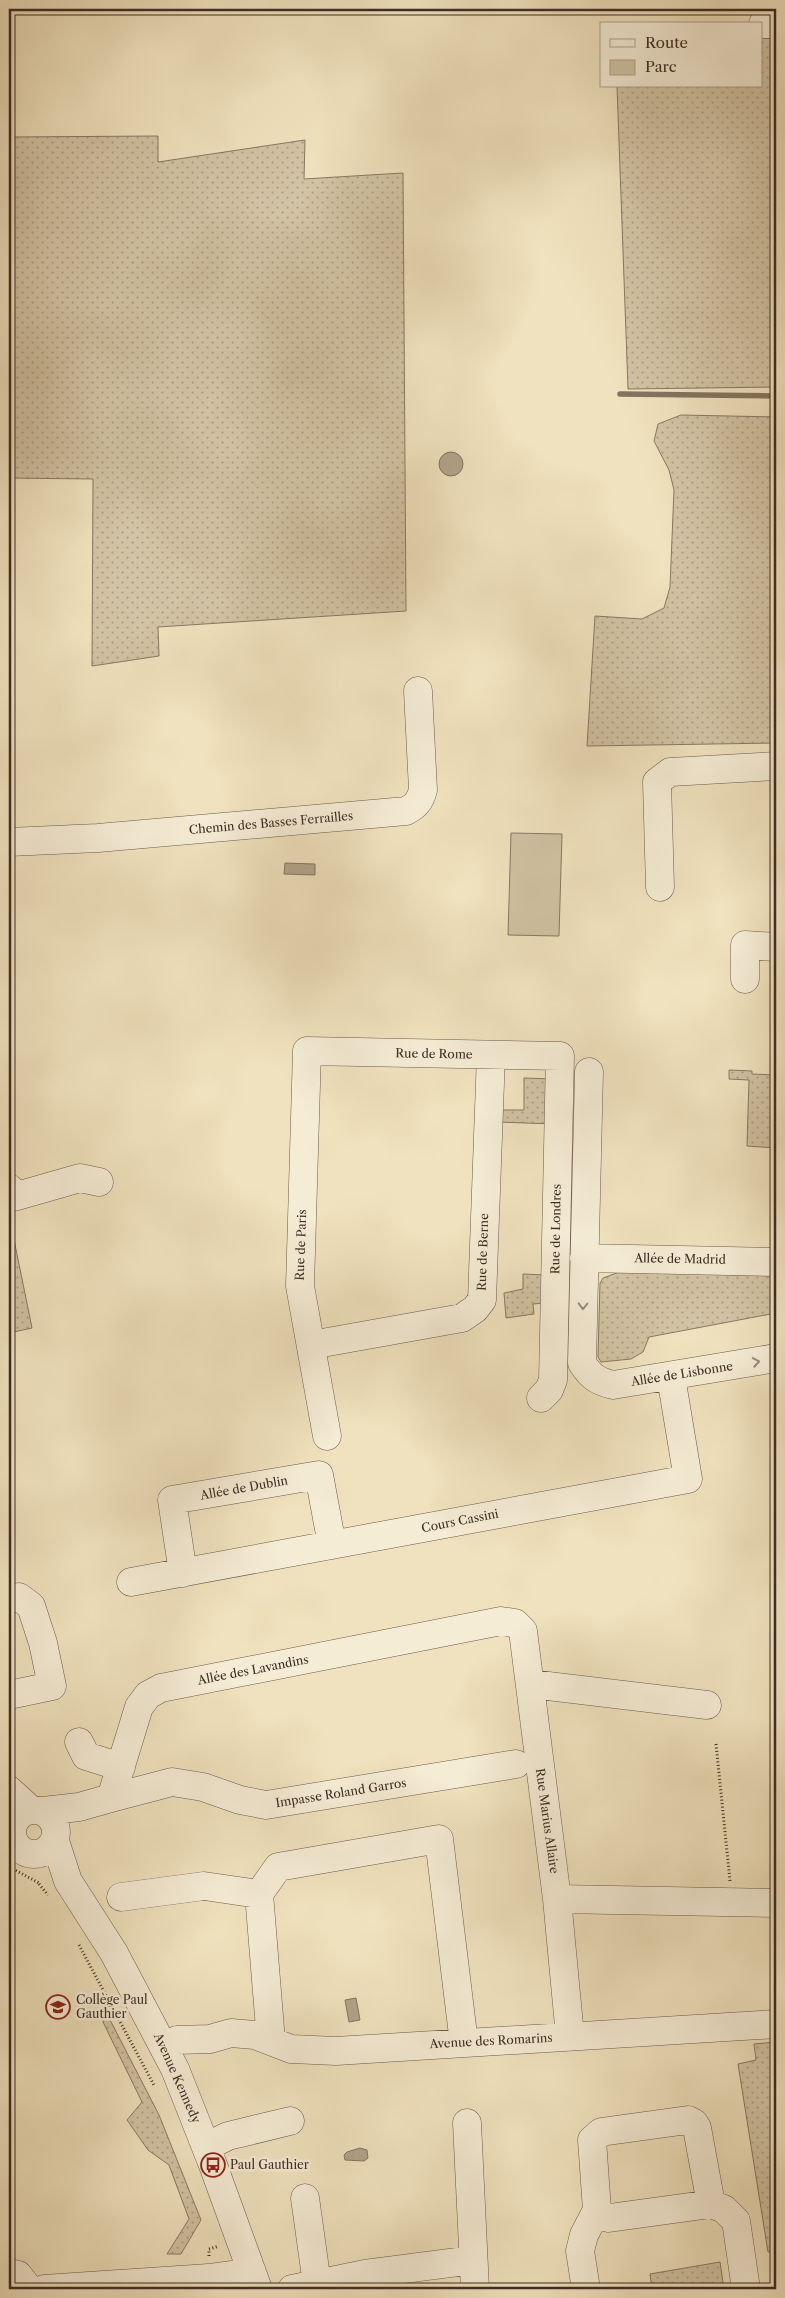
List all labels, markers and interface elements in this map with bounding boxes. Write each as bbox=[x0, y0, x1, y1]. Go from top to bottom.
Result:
legend bbox=[600, 22, 762, 88]
text: Route bbox=[645, 33, 688, 52]
text: Parc bbox=[645, 57, 677, 76]
street label: Chemin des Basses Ferrailles bbox=[188, 808, 354, 837]
street label: Rue de Rome bbox=[395, 1045, 473, 1062]
street label: Rue de Londres bbox=[547, 1184, 564, 1274]
street label: Rue de Paris bbox=[292, 1209, 309, 1281]
street label: Rue de Berne bbox=[474, 1213, 491, 1291]
street label: Allée de Madrid bbox=[633, 1250, 727, 1267]
one-way arrow bbox=[578, 1303, 588, 1311]
one-way arrow bbox=[751, 1357, 760, 1367]
street label: Allée de Lisbonne bbox=[629, 1358, 734, 1389]
street label: Allée de Dublin bbox=[198, 1472, 290, 1503]
street label: Cours Cassini bbox=[420, 1506, 500, 1535]
street label: Allée des Lavandins bbox=[195, 1651, 310, 1688]
street label: Rue Marius Allaire bbox=[533, 1767, 562, 1875]
street label: Impasse Roland Garros bbox=[274, 1775, 407, 1810]
place label: Collège Paul Gauthier bbox=[76, 1992, 148, 2021]
school or university icon: Collège Paul Gauthier bbox=[45, 1994, 71, 2020]
street label: Avenue Kennedy bbox=[150, 2029, 204, 2126]
street label: Avenue des Romarins bbox=[428, 2030, 553, 2051]
bus stop icon: Paul Gauthier bbox=[200, 2152, 226, 2178]
place label: Paul Gauthier bbox=[230, 2157, 309, 2172]

